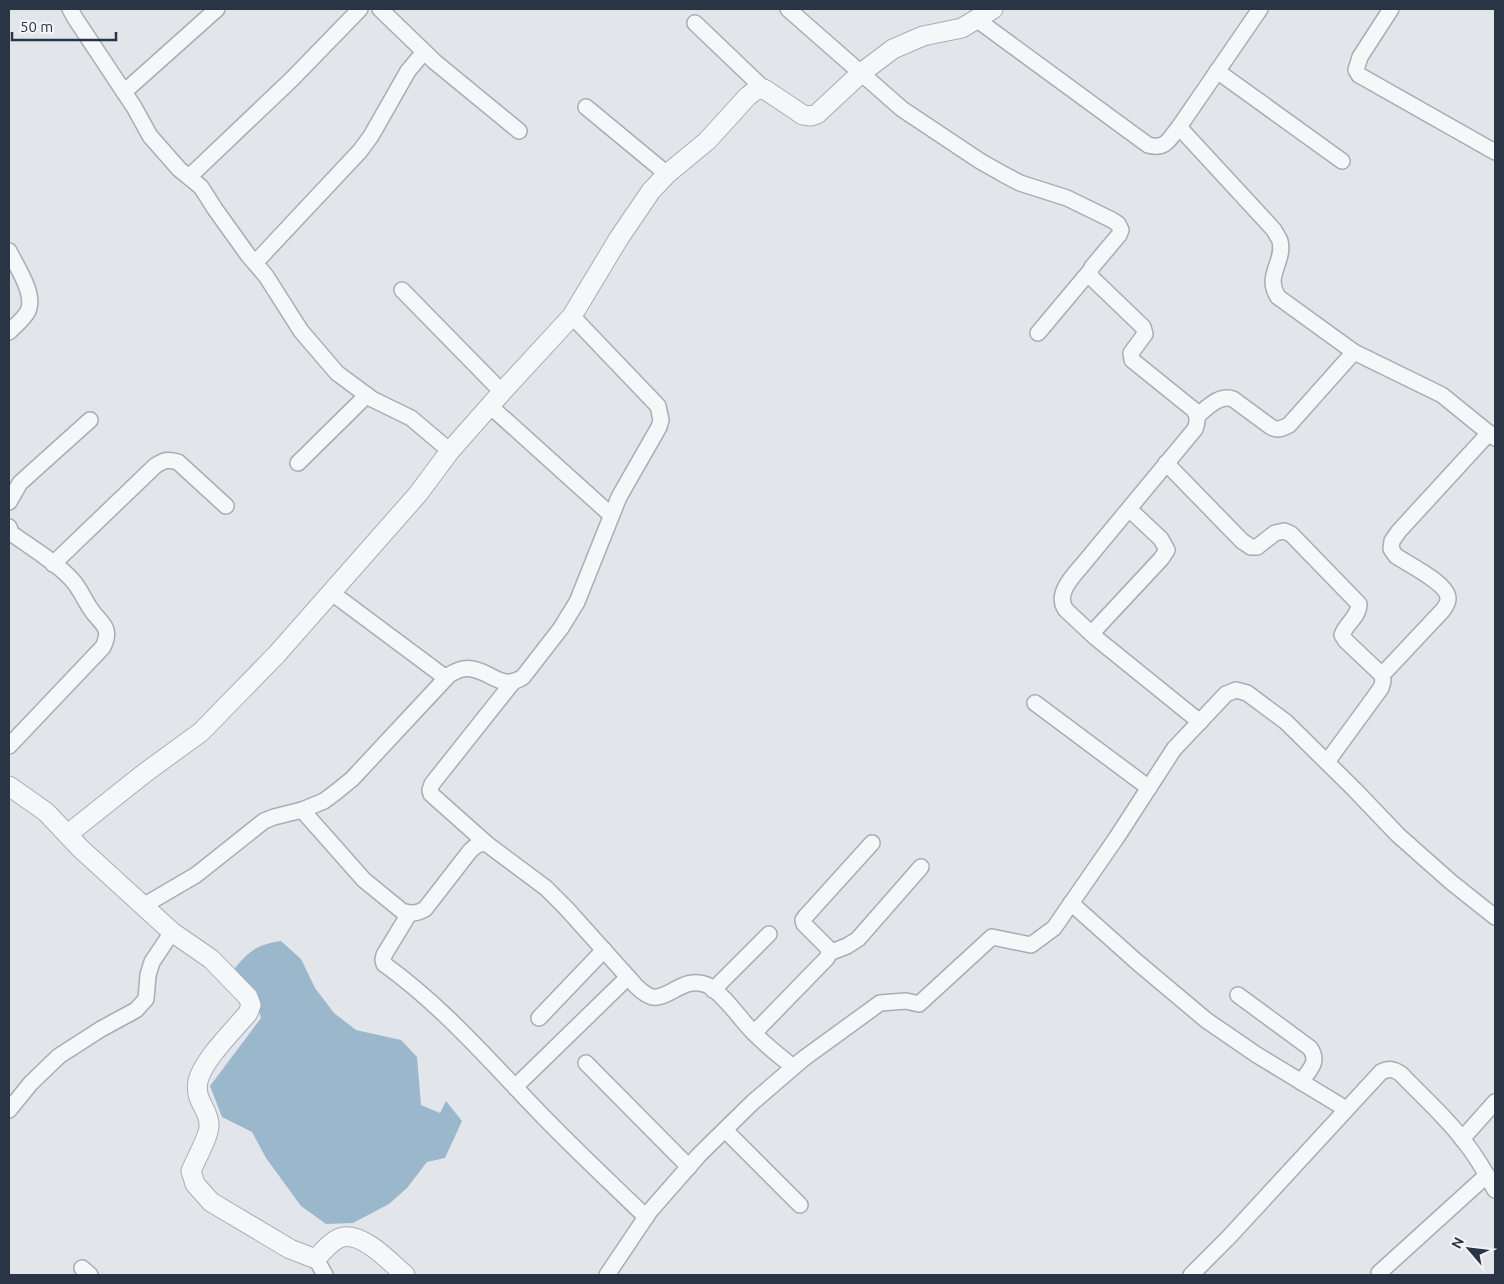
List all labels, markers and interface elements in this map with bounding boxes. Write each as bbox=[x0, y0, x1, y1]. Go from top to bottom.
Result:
scale bar bbox=[12, 10, 116, 42]
text: 50 m bbox=[20, 18, 53, 35]
north arrow bbox=[1444, 1224, 1494, 1274]
text: N bbox=[1448, 1235, 1467, 1251]

